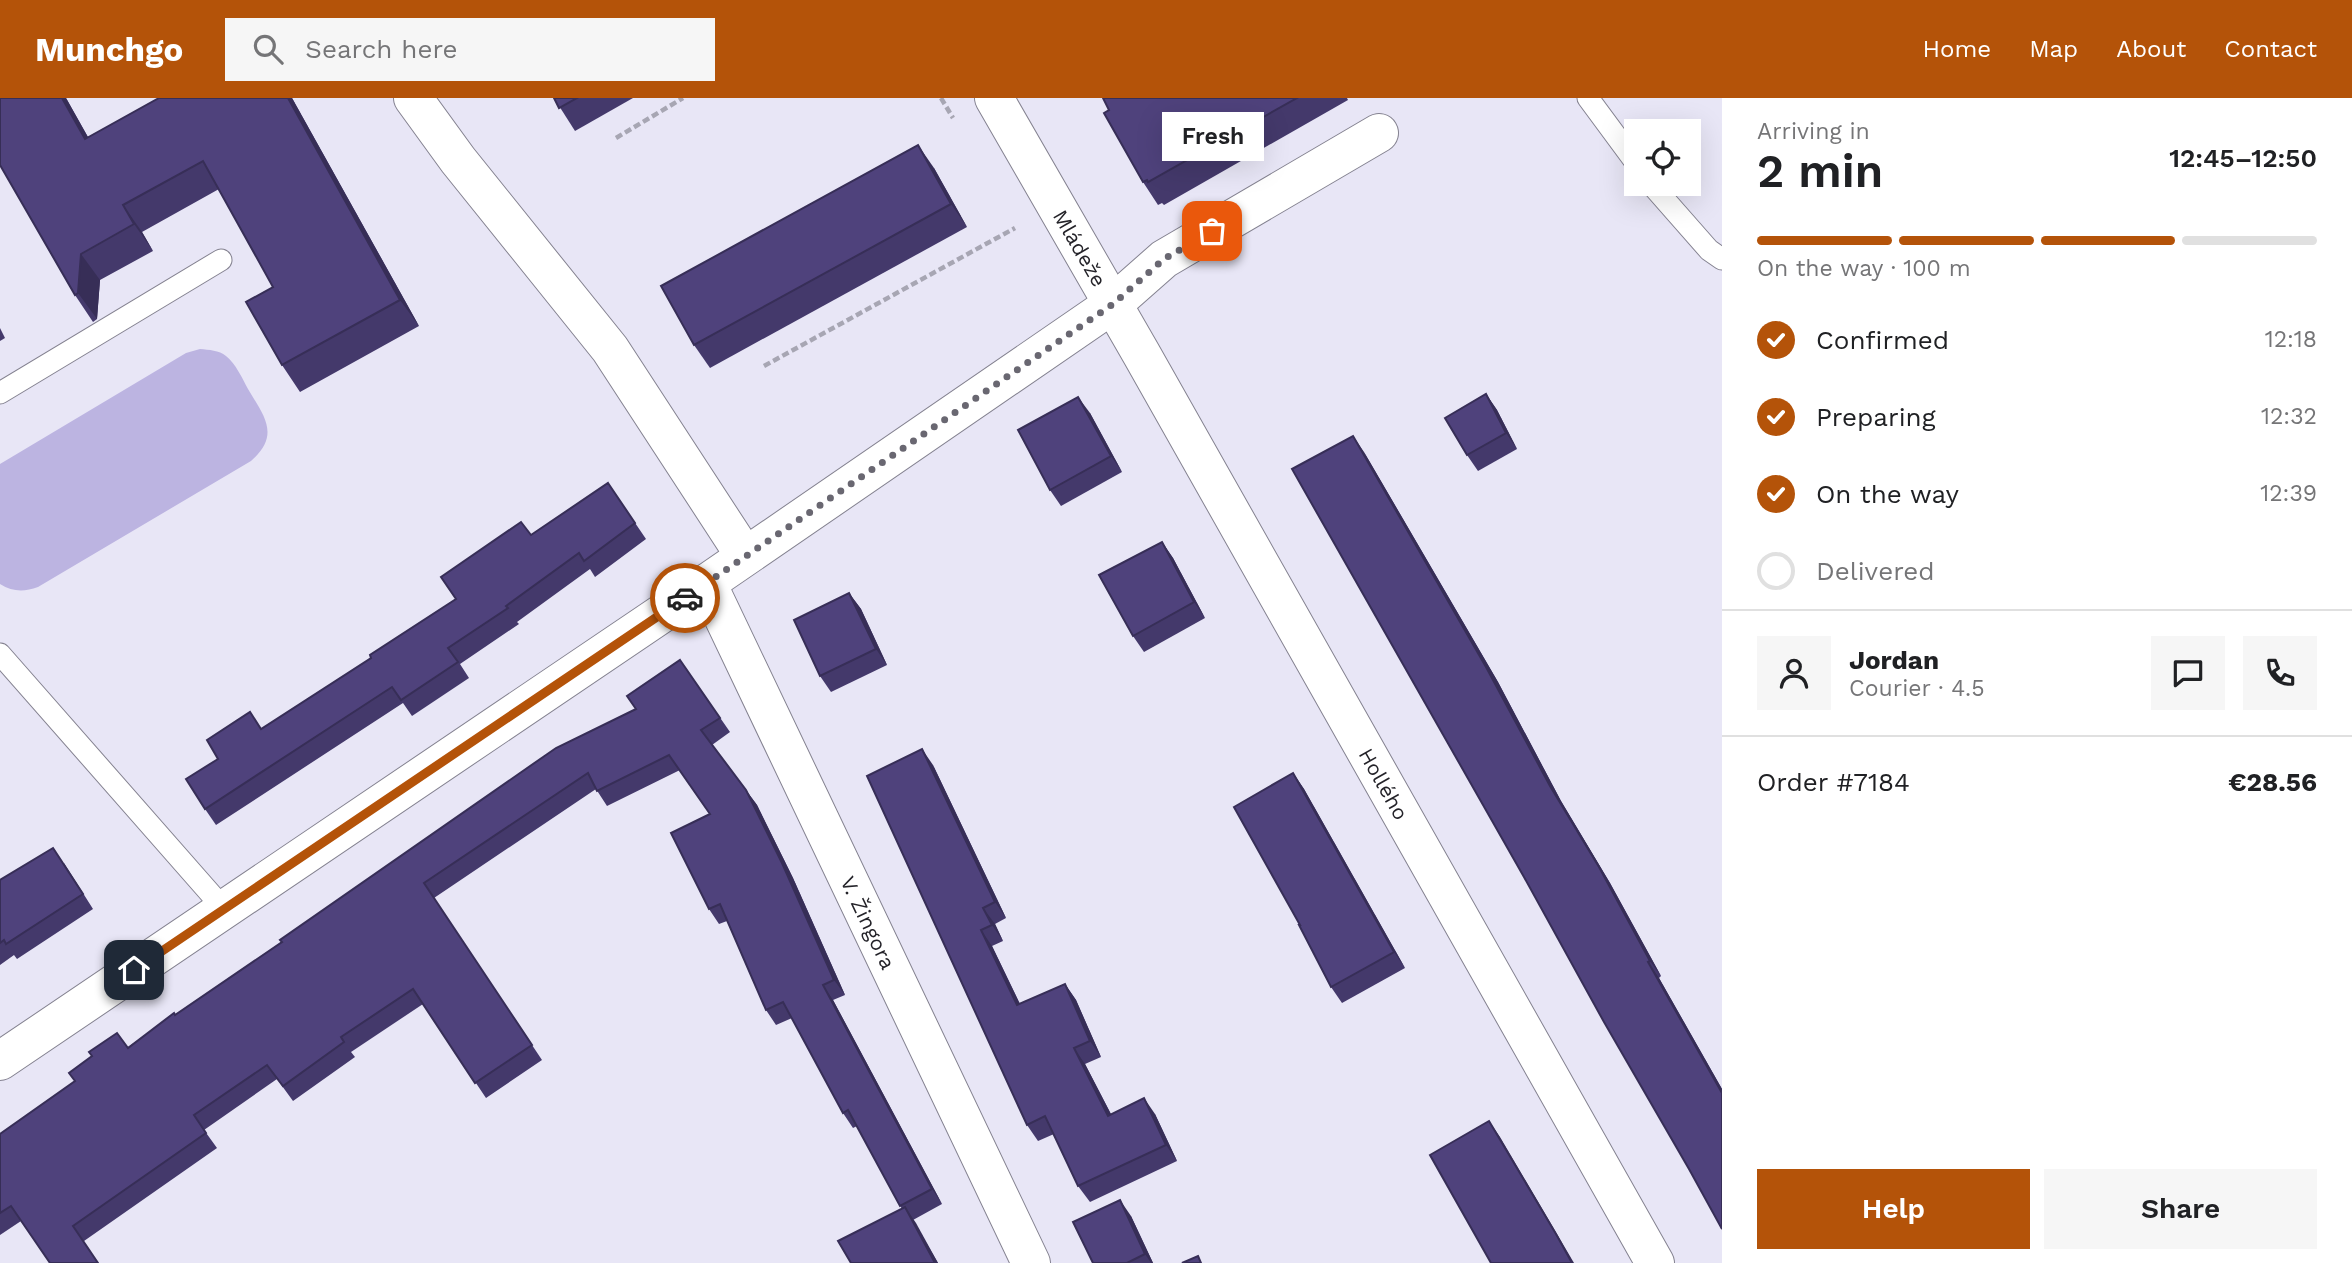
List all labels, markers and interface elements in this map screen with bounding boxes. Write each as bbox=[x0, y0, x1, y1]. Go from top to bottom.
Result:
search box bbox=[225, 18, 715, 81]
text: Munchgo bbox=[35, 30, 183, 69]
icon: search bbox=[249, 30, 287, 68]
text: Search here bbox=[305, 34, 458, 64]
text: Home bbox=[1923, 35, 1991, 63]
text: Map bbox=[2029, 35, 2078, 63]
text: About bbox=[2116, 35, 2186, 63]
text: Contact bbox=[2224, 35, 2317, 63]
callout: Fresh bbox=[1161, 112, 1263, 161]
text: Arriving in bbox=[1757, 118, 1870, 145]
map controls bbox=[1624, 119, 1701, 196]
button: locate bbox=[1624, 119, 1701, 196]
text: Fresh bbox=[1182, 123, 1244, 150]
text: 12:45–12:50 bbox=[2169, 143, 2317, 173]
text: 2 min bbox=[1757, 144, 1883, 198]
pin bbox=[1182, 201, 1242, 261]
street label: Mládeže bbox=[1048, 205, 1112, 291]
icon: bag bbox=[1193, 212, 1231, 250]
text: On the way · 100 m bbox=[1757, 255, 1971, 282]
icon: check bbox=[1757, 321, 1795, 359]
text: Confirmed bbox=[1816, 325, 1949, 355]
text: 12:18 bbox=[2265, 326, 2317, 353]
icon: check bbox=[1757, 398, 1795, 436]
text: Preparing bbox=[1816, 402, 1936, 432]
text: 12:32 bbox=[2261, 403, 2317, 430]
icon: check bbox=[1757, 475, 1795, 513]
text: On the way bbox=[1816, 479, 1959, 509]
text: 12:39 bbox=[2260, 480, 2317, 507]
text: Delivered bbox=[1816, 556, 1935, 586]
courier bbox=[650, 563, 720, 633]
icon: car bbox=[666, 579, 704, 617]
button: person bbox=[1757, 636, 1831, 710]
button: chat bbox=[2151, 636, 2225, 710]
button: phone bbox=[2243, 636, 2317, 710]
text: Jordan bbox=[1849, 645, 1939, 675]
text: Courier · 4.5 bbox=[1849, 675, 1985, 702]
street label: Hollého bbox=[1354, 743, 1414, 824]
text: Order #7184 bbox=[1757, 767, 1910, 797]
text: €28.56 bbox=[2228, 767, 2317, 797]
street label: V. Žingora bbox=[836, 872, 902, 973]
pin bbox=[104, 940, 164, 1000]
icon: home bbox=[115, 951, 153, 989]
button: Help bbox=[1757, 1169, 2030, 1249]
button: Share bbox=[2044, 1169, 2317, 1249]

